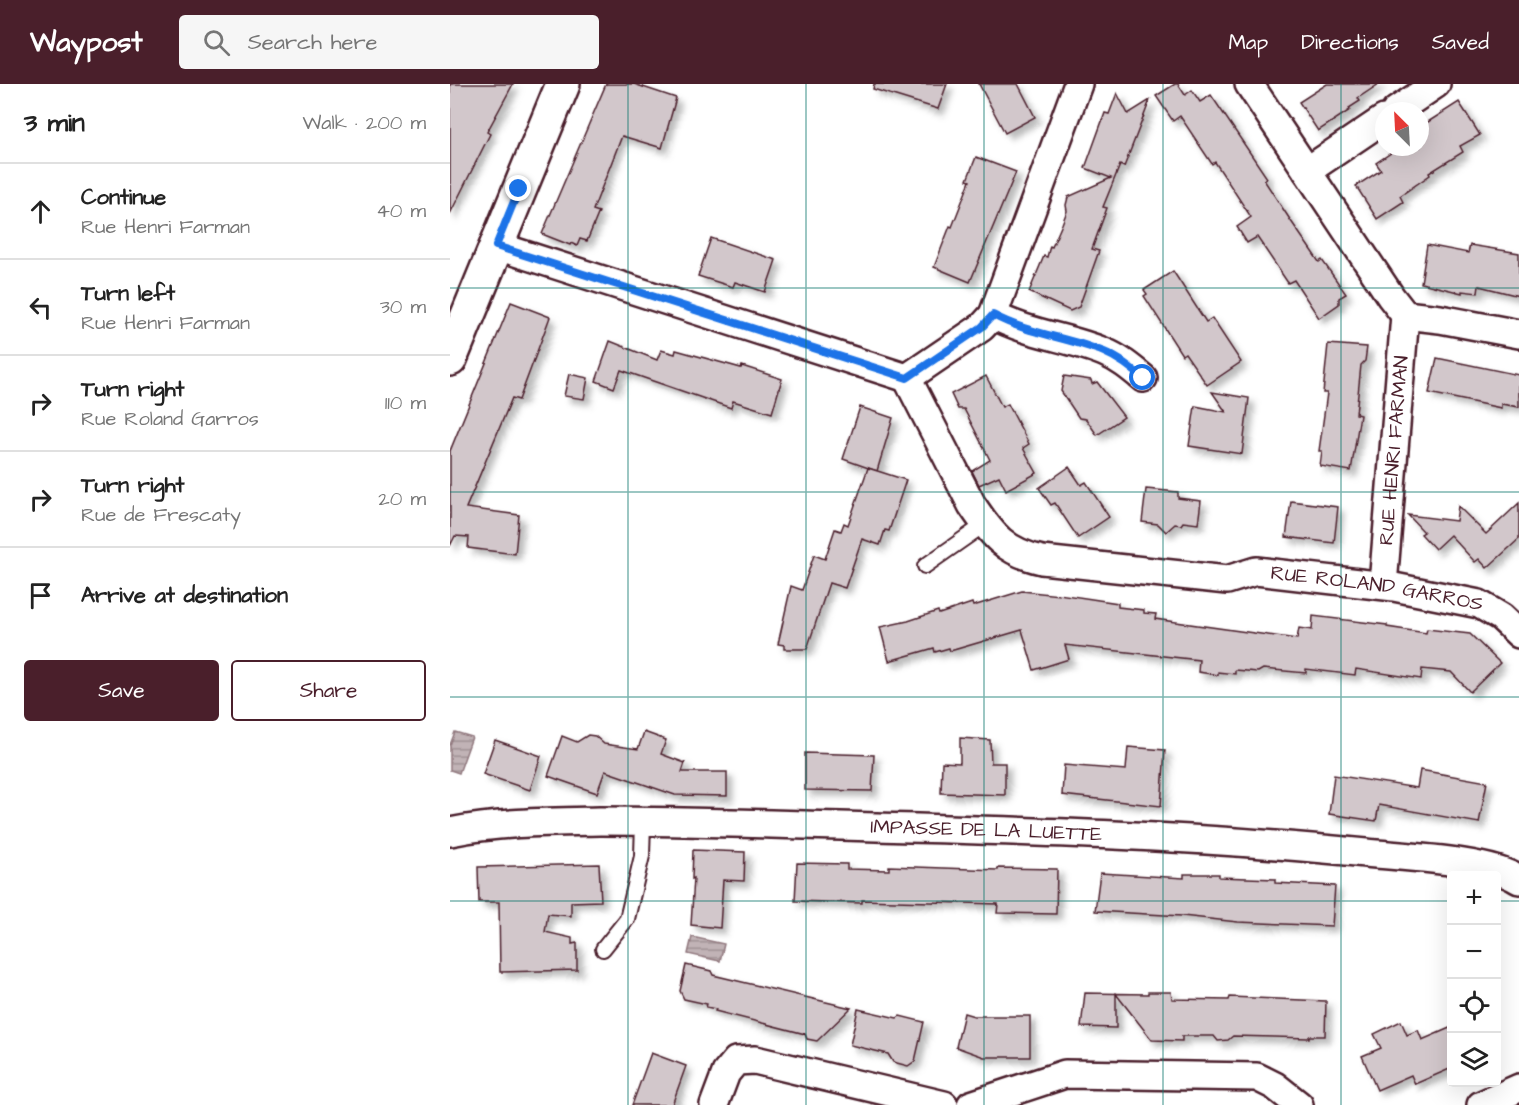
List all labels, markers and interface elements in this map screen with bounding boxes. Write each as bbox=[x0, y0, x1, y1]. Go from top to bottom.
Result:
search box bbox=[179, 15, 599, 69]
text: Waypost bbox=[30, 23, 143, 62]
icon: search bbox=[200, 26, 233, 59]
text: Search here bbox=[248, 27, 378, 58]
text: Map bbox=[1228, 28, 1268, 57]
text: Directions bbox=[1301, 28, 1399, 57]
text: Saved bbox=[1432, 28, 1489, 57]
north arrow bbox=[1375, 102, 1429, 156]
text: 3 min bbox=[24, 105, 85, 141]
text: Walk · 200 m bbox=[303, 109, 426, 137]
route end bbox=[505, 175, 531, 201]
text: Continue bbox=[81, 182, 166, 213]
icon: ahead bbox=[24, 195, 57, 228]
text: 40 m bbox=[376, 197, 426, 225]
text: Rue Henri Farman bbox=[81, 213, 250, 241]
text: Turn left bbox=[81, 278, 175, 309]
icon: left bbox=[24, 291, 57, 324]
text: 30 m bbox=[380, 293, 426, 321]
text: Rue Henri Farman bbox=[81, 309, 250, 337]
street label: RUE HENRI FARMAN bbox=[1372, 355, 1416, 546]
route start bbox=[1129, 364, 1155, 390]
text: Turn right bbox=[81, 374, 184, 405]
icon: right bbox=[24, 387, 57, 420]
text: 110 m bbox=[385, 389, 426, 417]
text: Rue Roland Garros bbox=[81, 405, 259, 433]
text: Turn right bbox=[81, 470, 184, 501]
icon: right bbox=[24, 483, 57, 516]
text: 20 m bbox=[378, 485, 426, 513]
text: Rue de Frescaty bbox=[81, 501, 241, 529]
street label: RUE ROLAND GARROS bbox=[1269, 559, 1486, 619]
icon: arrive bbox=[24, 579, 57, 612]
text: Arrive at destination bbox=[81, 580, 288, 611]
button: Save bbox=[24, 660, 219, 721]
button: Share bbox=[231, 660, 426, 721]
street label: IMPASSE DE LA LUETTE bbox=[870, 813, 1103, 848]
map controls bbox=[1447, 871, 1501, 1087]
button: + bbox=[1447, 871, 1501, 925]
button: − bbox=[1447, 925, 1501, 979]
button: locate bbox=[1447, 979, 1501, 1033]
button: layers bbox=[1447, 1033, 1501, 1087]

